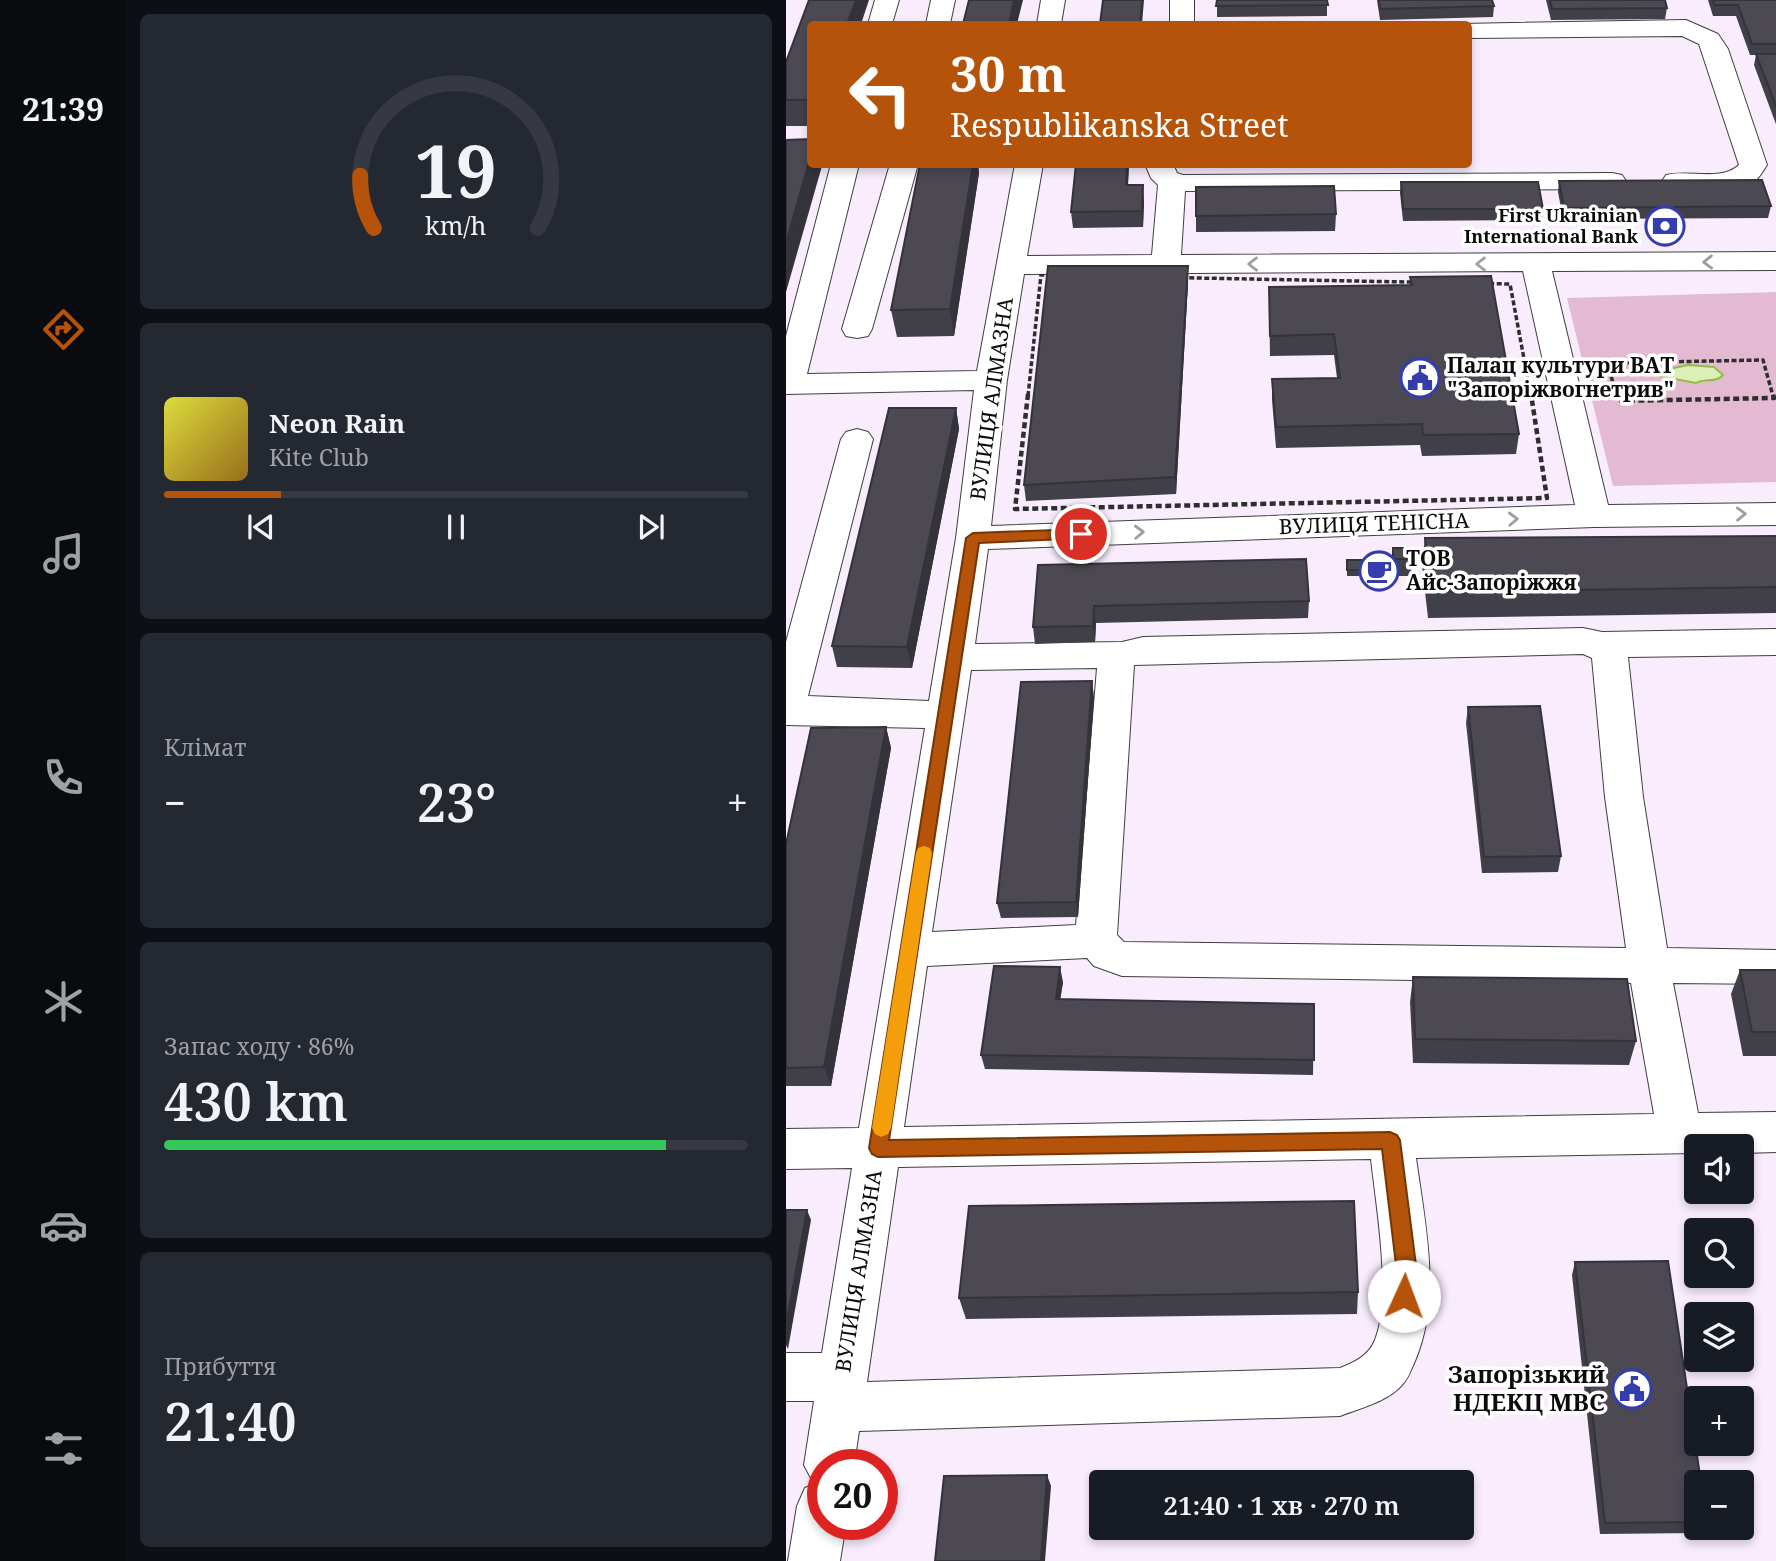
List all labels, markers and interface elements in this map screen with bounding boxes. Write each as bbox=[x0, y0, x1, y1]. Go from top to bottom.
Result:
text: 30 m bbox=[950, 40, 1066, 106]
icon: left bbox=[835, 49, 926, 140]
text: 21:39 bbox=[22, 87, 104, 130]
text: Respublikanska Street bbox=[950, 103, 1288, 146]
text: 19 bbox=[415, 120, 497, 219]
place label: First Ukrainian International Bank bbox=[1464, 203, 1639, 248]
bank icon: First Ukrainian International Bank bbox=[1644, 205, 1686, 247]
text: km/h bbox=[425, 208, 487, 242]
one-way arrow bbox=[1702, 254, 1713, 270]
one-way arrow bbox=[1247, 256, 1258, 272]
one-way arrow bbox=[1475, 256, 1485, 272]
street label: ВУЛИЦЯ АЛМАЗНА bbox=[963, 295, 1019, 502]
icon: directions bbox=[39, 305, 88, 354]
place label: Палац культури ВАТ "Запоріжвогнетрив" bbox=[1447, 351, 1674, 403]
public building icon: Палац культури ВАТ "Запоріжвогнетрив" bbox=[1399, 357, 1441, 399]
text: Neon Rain bbox=[269, 405, 405, 441]
text: Kite Club bbox=[269, 441, 369, 473]
pin bbox=[1051, 504, 1111, 564]
street label: ВУЛИЦЯ ТЕНІСНА bbox=[1278, 506, 1470, 540]
one-way arrow bbox=[1736, 506, 1746, 522]
icon: previous bbox=[242, 508, 280, 546]
icon: pause bbox=[437, 508, 475, 546]
icon: next bbox=[632, 508, 670, 546]
one-way arrow bbox=[1508, 512, 1519, 527]
icon: arrive bbox=[1062, 515, 1100, 553]
one-way arrow bbox=[1134, 525, 1145, 540]
icon: music bbox=[39, 529, 88, 578]
place label: ТОВ Айс-Запоріжжя bbox=[1406, 544, 1577, 596]
cafe icon: ТОВ Айс-Запоріжжя bbox=[1358, 550, 1400, 592]
text: Клімат bbox=[164, 731, 246, 763]
icon: phone bbox=[39, 753, 88, 802]
text: 23° bbox=[417, 766, 496, 837]
text: − bbox=[164, 776, 186, 828]
text: + bbox=[727, 776, 748, 828]
icon: climate bbox=[39, 977, 88, 1026]
text: Запас ходу · 86% bbox=[164, 1030, 354, 1062]
text: 430 km bbox=[164, 1065, 348, 1136]
map controls bbox=[1684, 1134, 1754, 1540]
button: sound bbox=[1684, 1134, 1754, 1204]
street label: ВУЛИЦЯ АЛМАЗНА bbox=[828, 1167, 888, 1374]
icon: car bbox=[39, 1201, 88, 1250]
button: search bbox=[1684, 1218, 1754, 1288]
position arrow bbox=[1367, 1259, 1441, 1333]
button: layers bbox=[1684, 1302, 1754, 1372]
text: Прибуття bbox=[164, 1350, 276, 1382]
place label: Запорізький НДЕКЦ МВС bbox=[1448, 1357, 1605, 1418]
public building icon: Запорізький НДЕКЦ МВС bbox=[1611, 1368, 1653, 1410]
text: 21:40 bbox=[164, 1385, 297, 1456]
button: + bbox=[1684, 1386, 1754, 1456]
icon: filters bbox=[39, 1424, 88, 1473]
speed limit sign: 20 bbox=[807, 1449, 898, 1540]
button: − bbox=[1684, 1470, 1754, 1540]
text: 21:40 · 1 хв · 270 m bbox=[1163, 1487, 1400, 1523]

